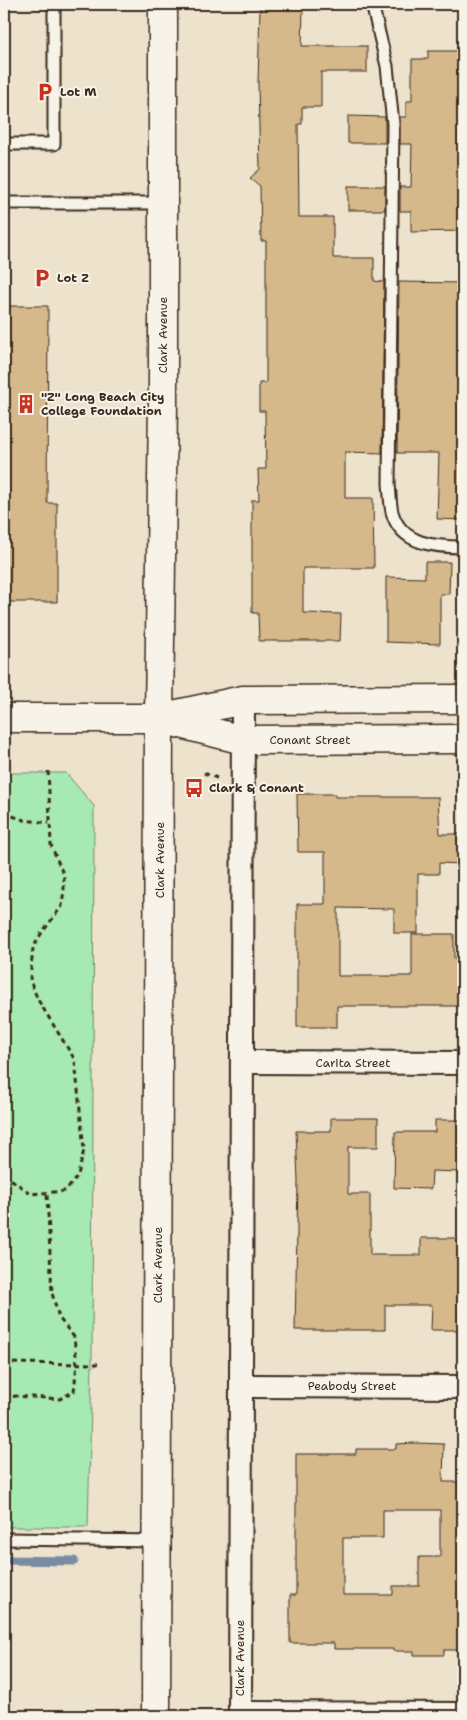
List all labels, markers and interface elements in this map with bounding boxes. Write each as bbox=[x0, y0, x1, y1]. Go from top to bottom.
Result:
parking icon: Lot M bbox=[34, 81, 56, 103]
place label: Lot M bbox=[60, 84, 97, 100]
parking icon: Lot Z bbox=[31, 267, 53, 289]
place label: Lot Z bbox=[57, 270, 89, 286]
street label: Clark Avenue bbox=[155, 296, 171, 373]
place label: "Z" Long Beach City College Foundation bbox=[41, 389, 164, 419]
building icon: "Z" Long Beach City College Foundation bbox=[15, 393, 37, 415]
street label: Conant Street bbox=[270, 732, 350, 748]
bus stop icon: Clark & Conant bbox=[183, 777, 205, 799]
place label: Clark & Conant bbox=[209, 780, 304, 796]
street label: Clark Avenue bbox=[152, 821, 168, 898]
street label: Carita Street bbox=[316, 1055, 390, 1071]
street label: Clark Avenue bbox=[150, 1226, 166, 1303]
street label: Peabody Street bbox=[308, 1378, 396, 1394]
street label: Clark Avenue bbox=[232, 1619, 248, 1696]

